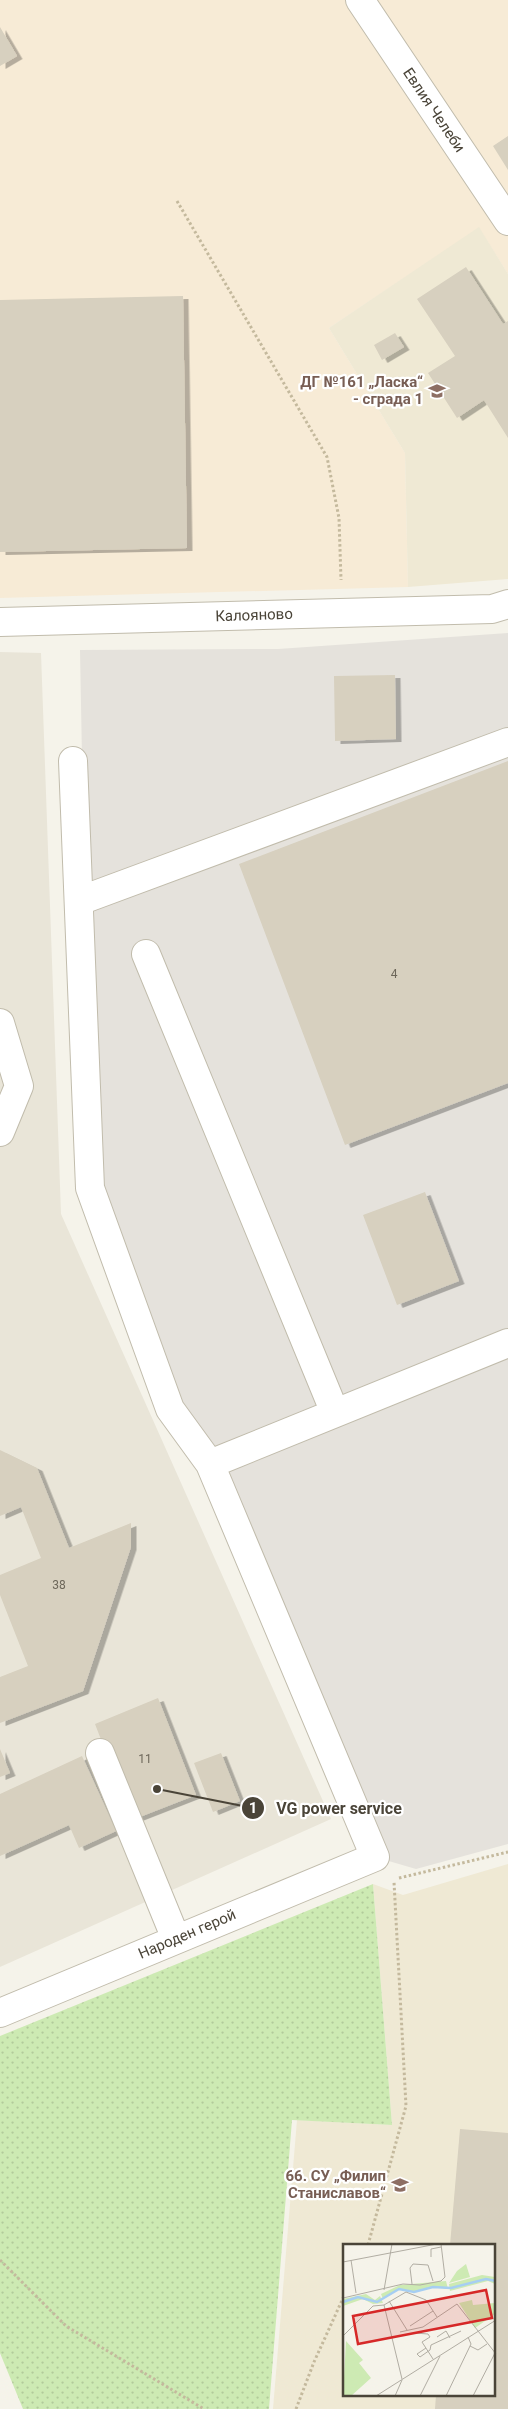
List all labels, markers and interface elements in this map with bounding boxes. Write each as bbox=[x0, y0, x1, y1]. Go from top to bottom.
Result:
street label: Евлия Челеби bbox=[399, 64, 469, 156]
place label: ДГ №161 „Ласка“ - сграда 1 bbox=[300, 373, 423, 408]
school or university icon: ДГ №161 „Ласка“ - сграда 1 bbox=[427, 381, 447, 401]
street label: Калояново bbox=[215, 605, 293, 625]
house number: 4 bbox=[391, 967, 398, 981]
house number: 38 bbox=[52, 1578, 66, 1592]
house number: 11 bbox=[138, 1752, 152, 1766]
callout: VG power service bbox=[241, 1793, 412, 1824]
text: 1 bbox=[249, 1799, 257, 1817]
text: VG power service bbox=[276, 1799, 402, 1818]
street label: Народен герой bbox=[135, 1905, 239, 1963]
place label: 66. СУ „Филип Станиславов“ bbox=[285, 2167, 386, 2202]
school or university icon: 66. СУ „Филип Станиславов“ bbox=[390, 2175, 410, 2195]
inset map bbox=[343, 2244, 496, 2396]

